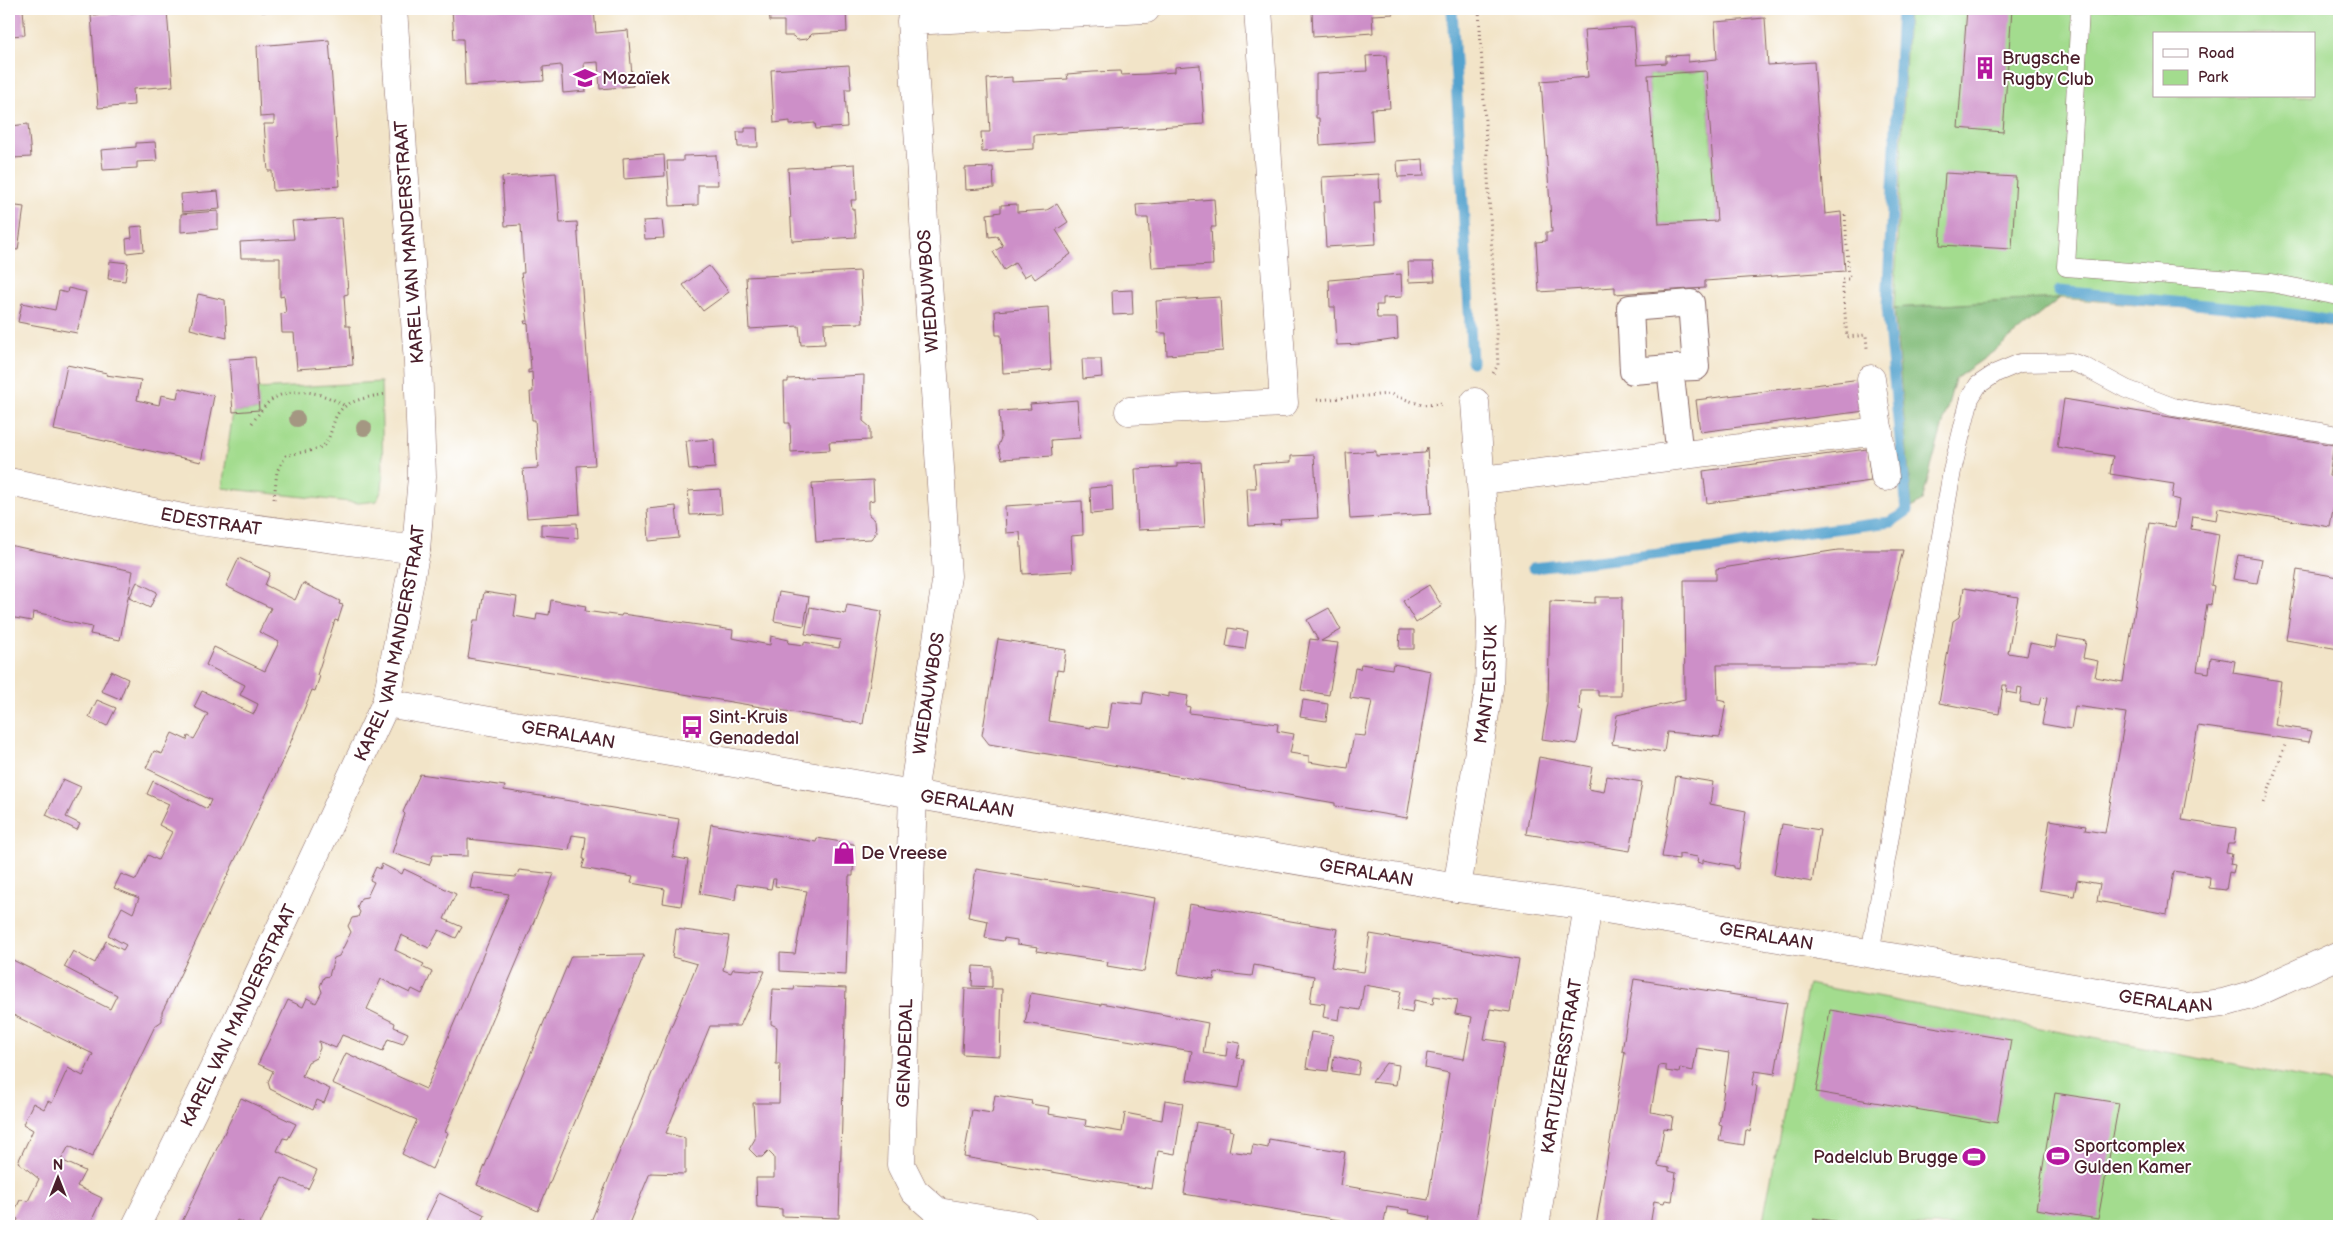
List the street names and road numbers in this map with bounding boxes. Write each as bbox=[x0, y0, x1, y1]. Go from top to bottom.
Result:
street label: KAREL VAN MANDERSTRAAT bbox=[391, 119, 428, 364]
street label: WIEDAUWBOS bbox=[914, 229, 943, 353]
street label: EDESTRAAT bbox=[158, 504, 263, 540]
street label: KAREL VAN MANDERSTRAAT bbox=[350, 524, 429, 765]
street label: MANTELSTUK bbox=[1470, 624, 1502, 745]
street label: WIEDAUWBOS bbox=[909, 631, 949, 756]
street label: GERALAAN bbox=[520, 717, 617, 753]
street label: GERALAAN bbox=[919, 785, 1016, 822]
street label: GERALAAN bbox=[1318, 854, 1415, 891]
street label: KAREL VAN MANDERSTRAAT bbox=[177, 901, 301, 1131]
street label: GERALAAN bbox=[1718, 918, 1815, 955]
street label: KARTUIZERSSTRAAT bbox=[1537, 977, 1587, 1155]
street label: GERALAAN bbox=[2117, 986, 2214, 1018]
street label: GENADEDAL bbox=[893, 998, 917, 1108]

